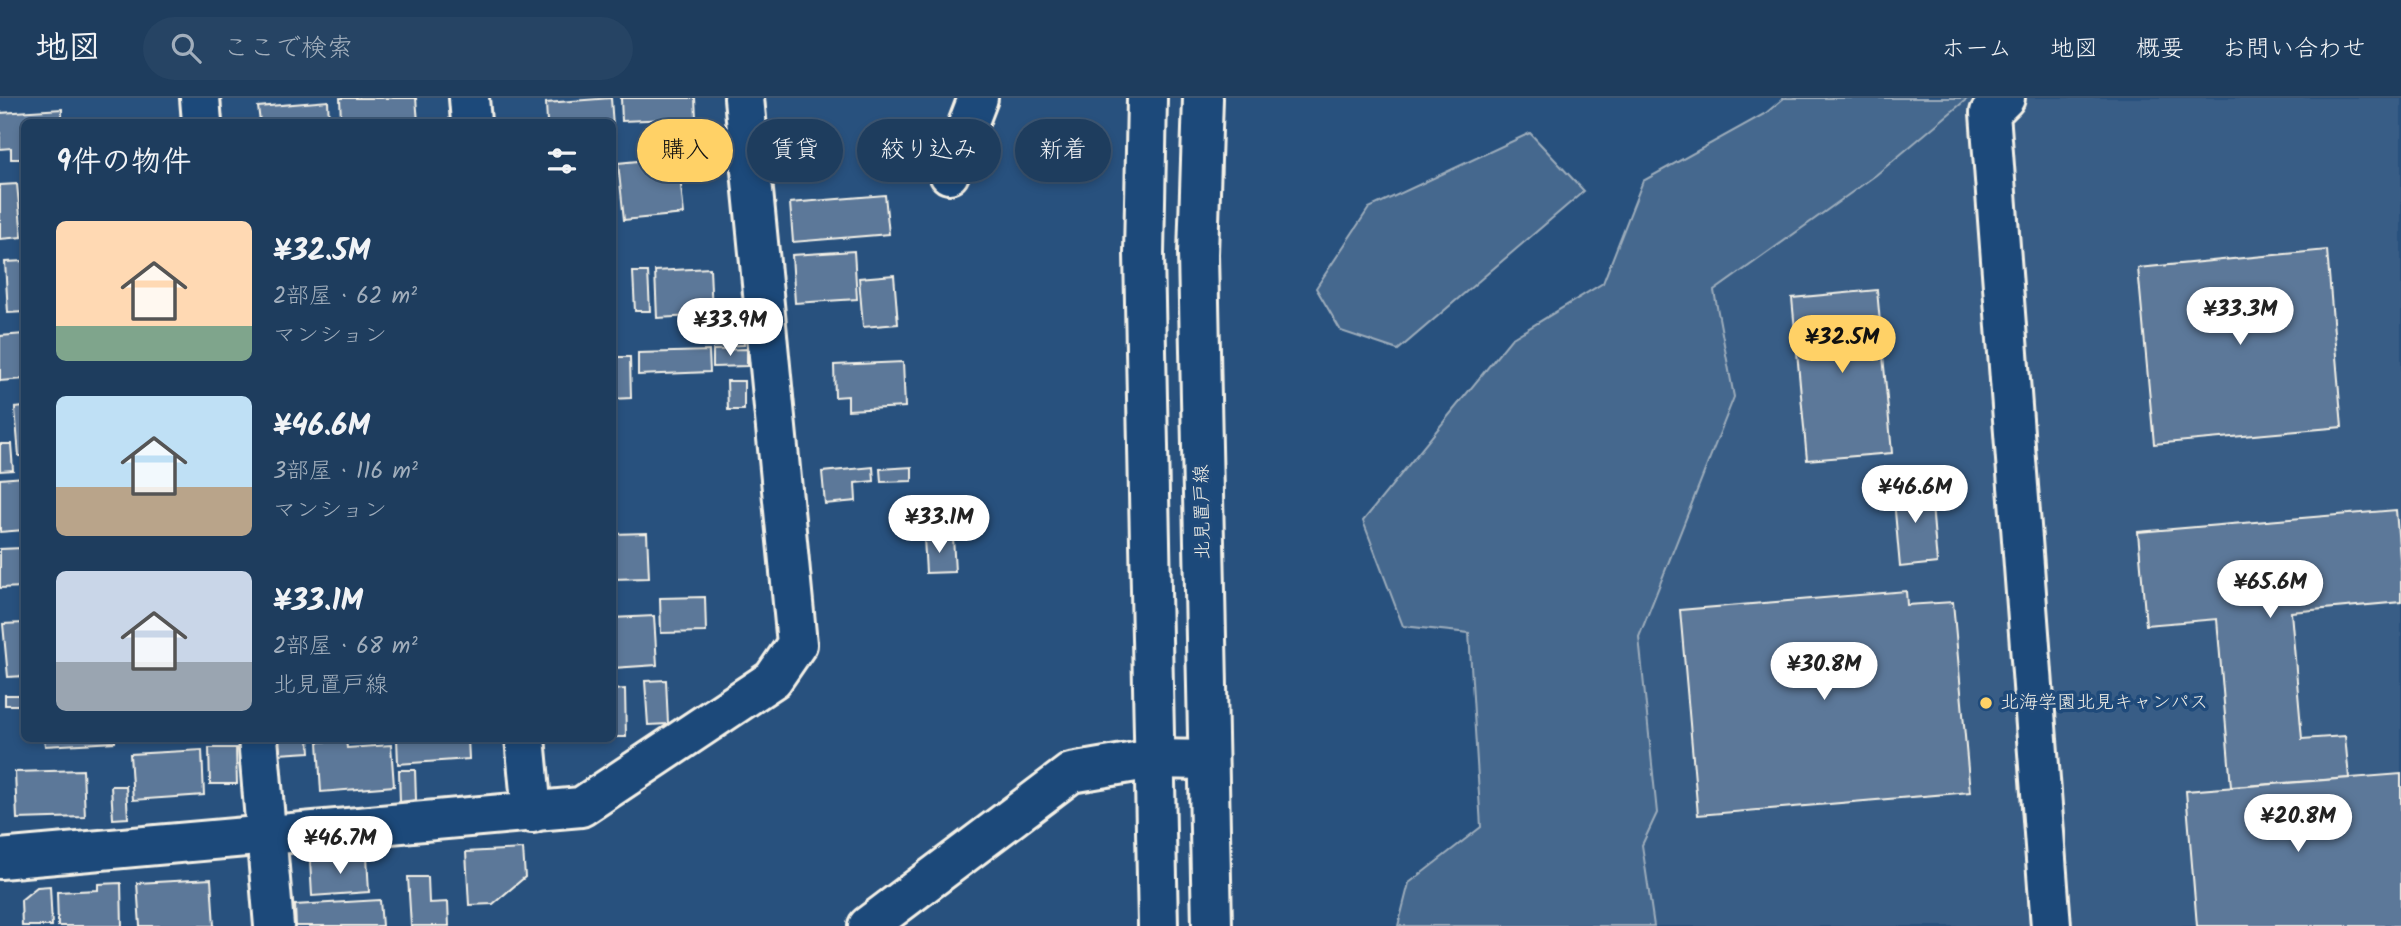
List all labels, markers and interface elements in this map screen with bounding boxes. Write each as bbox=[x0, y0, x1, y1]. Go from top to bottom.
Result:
search box bbox=[143, 17, 633, 80]
text: 地図 bbox=[35, 23, 101, 76]
text: ここで検索 bbox=[223, 28, 353, 70]
icon: search bbox=[167, 29, 205, 67]
text: ホーム bbox=[1941, 30, 2012, 69]
text: 地図 bbox=[2050, 30, 2098, 69]
text: 概要 bbox=[2136, 30, 2184, 69]
text: お問い合わせ bbox=[2222, 30, 2366, 69]
chip: 購入 bbox=[637, 119, 733, 182]
chip: 賃貸 bbox=[747, 119, 843, 182]
chip: 絞り込み bbox=[857, 119, 1001, 182]
chip: 新着 bbox=[1015, 119, 1111, 182]
text: 9件の物件 bbox=[56, 139, 191, 187]
icon: filters bbox=[543, 142, 581, 180]
text: ¥32.5M bbox=[273, 228, 370, 276]
icon: home bbox=[112, 249, 196, 333]
text: 2部屋 · 62 m² bbox=[273, 279, 417, 315]
pin: ¥33.3M bbox=[2183, 288, 2297, 347]
text: ¥33.3M bbox=[2203, 292, 2277, 328]
pin: ¥33.9M bbox=[673, 299, 787, 358]
text: ¥33.9M bbox=[693, 303, 767, 339]
pin: ¥32.5M bbox=[1785, 316, 1899, 375]
text: マンション bbox=[273, 318, 387, 354]
text: ¥32.5M bbox=[1805, 320, 1879, 356]
text: ¥46.6M bbox=[273, 403, 370, 451]
icon: home bbox=[112, 424, 196, 508]
text: 3部屋 · 116 m² bbox=[273, 454, 418, 490]
street label: 北見置戸線 bbox=[1187, 464, 1219, 560]
pin: ¥46.6M bbox=[1858, 466, 1972, 525]
text: ¥46.6M bbox=[1878, 470, 1952, 506]
text: マンション bbox=[273, 493, 387, 529]
pin: ¥33.1M bbox=[882, 496, 996, 555]
text: ¥33.1M bbox=[904, 500, 974, 536]
pin: ¥65.6M bbox=[2213, 560, 2327, 620]
text: ¥65.6M bbox=[2233, 565, 2307, 601]
text: ¥33.1M bbox=[273, 578, 363, 626]
icon: home bbox=[112, 599, 196, 683]
text: 2部屋 · 68 m² bbox=[273, 629, 418, 665]
pin: ¥30.8M bbox=[1767, 642, 1881, 702]
text: ¥30.8M bbox=[1787, 647, 1861, 683]
text: 北見置戸線 bbox=[273, 668, 388, 704]
place label: 北海学園北見キャンパス bbox=[2000, 688, 2208, 718]
marker: 北海学園北見キャンパス bbox=[1978, 695, 1994, 711]
pin: ¥20.8M bbox=[2241, 794, 2355, 854]
text: ¥20.8M bbox=[2260, 799, 2336, 835]
pin: ¥46.7M bbox=[283, 816, 397, 876]
text: ¥46.7M bbox=[304, 821, 376, 857]

